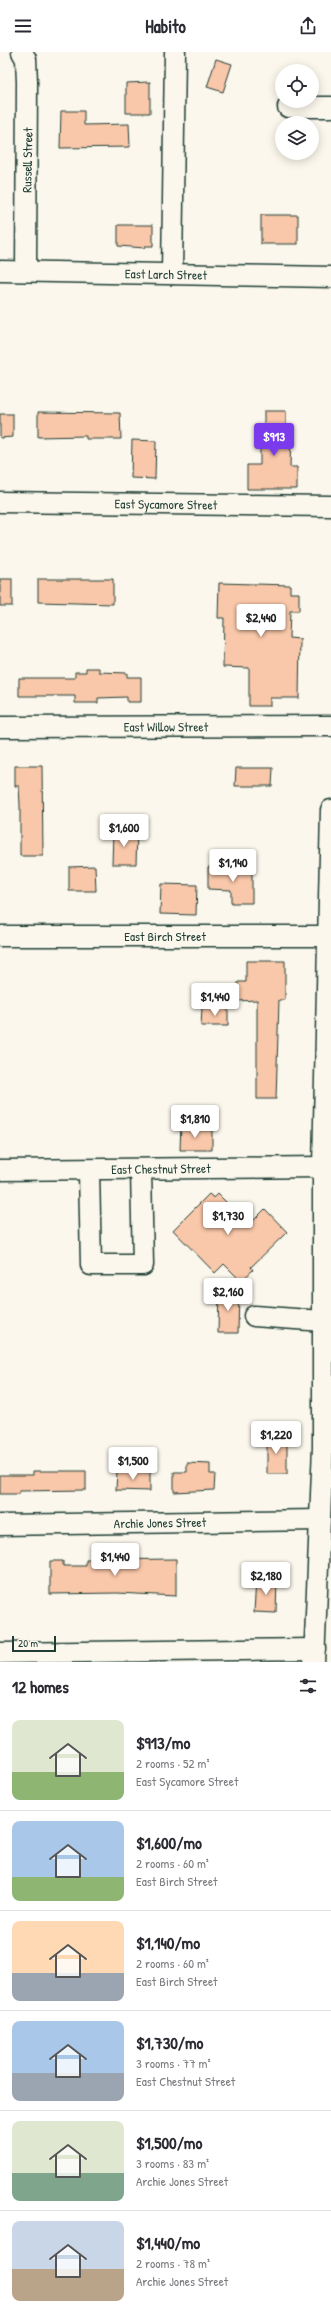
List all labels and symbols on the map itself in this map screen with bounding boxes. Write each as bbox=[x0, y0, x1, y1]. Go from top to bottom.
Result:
street label: Russell Street bbox=[17, 127, 37, 193]
street label: East Larch Street bbox=[125, 264, 208, 284]
pin: $913 bbox=[250, 423, 298, 457]
street label: East Sycamore Street bbox=[115, 494, 218, 514]
pin: $2,440 bbox=[228, 604, 294, 638]
street label: East Willow Street bbox=[124, 717, 209, 736]
pin: $1,600 bbox=[91, 814, 157, 848]
pin: $1,140 bbox=[200, 849, 266, 883]
street label: East Birch Street bbox=[124, 927, 206, 945]
pin: $1,440 bbox=[182, 983, 248, 1017]
pin: $1,810 bbox=[162, 1105, 228, 1139]
street label: East Chestnut Street bbox=[111, 1159, 211, 1178]
pin: $1,730 bbox=[195, 1202, 261, 1236]
pin: $2,160 bbox=[195, 1278, 261, 1312]
pin: $1,220 bbox=[243, 1421, 309, 1455]
pin: $1,500 bbox=[100, 1447, 166, 1481]
street label: Archie Jones Street bbox=[114, 1513, 207, 1532]
pin: $1,440 bbox=[82, 1543, 148, 1577]
pin: $2,180 bbox=[233, 1562, 299, 1596]
scale bar bbox=[12, 1634, 56, 1653]

